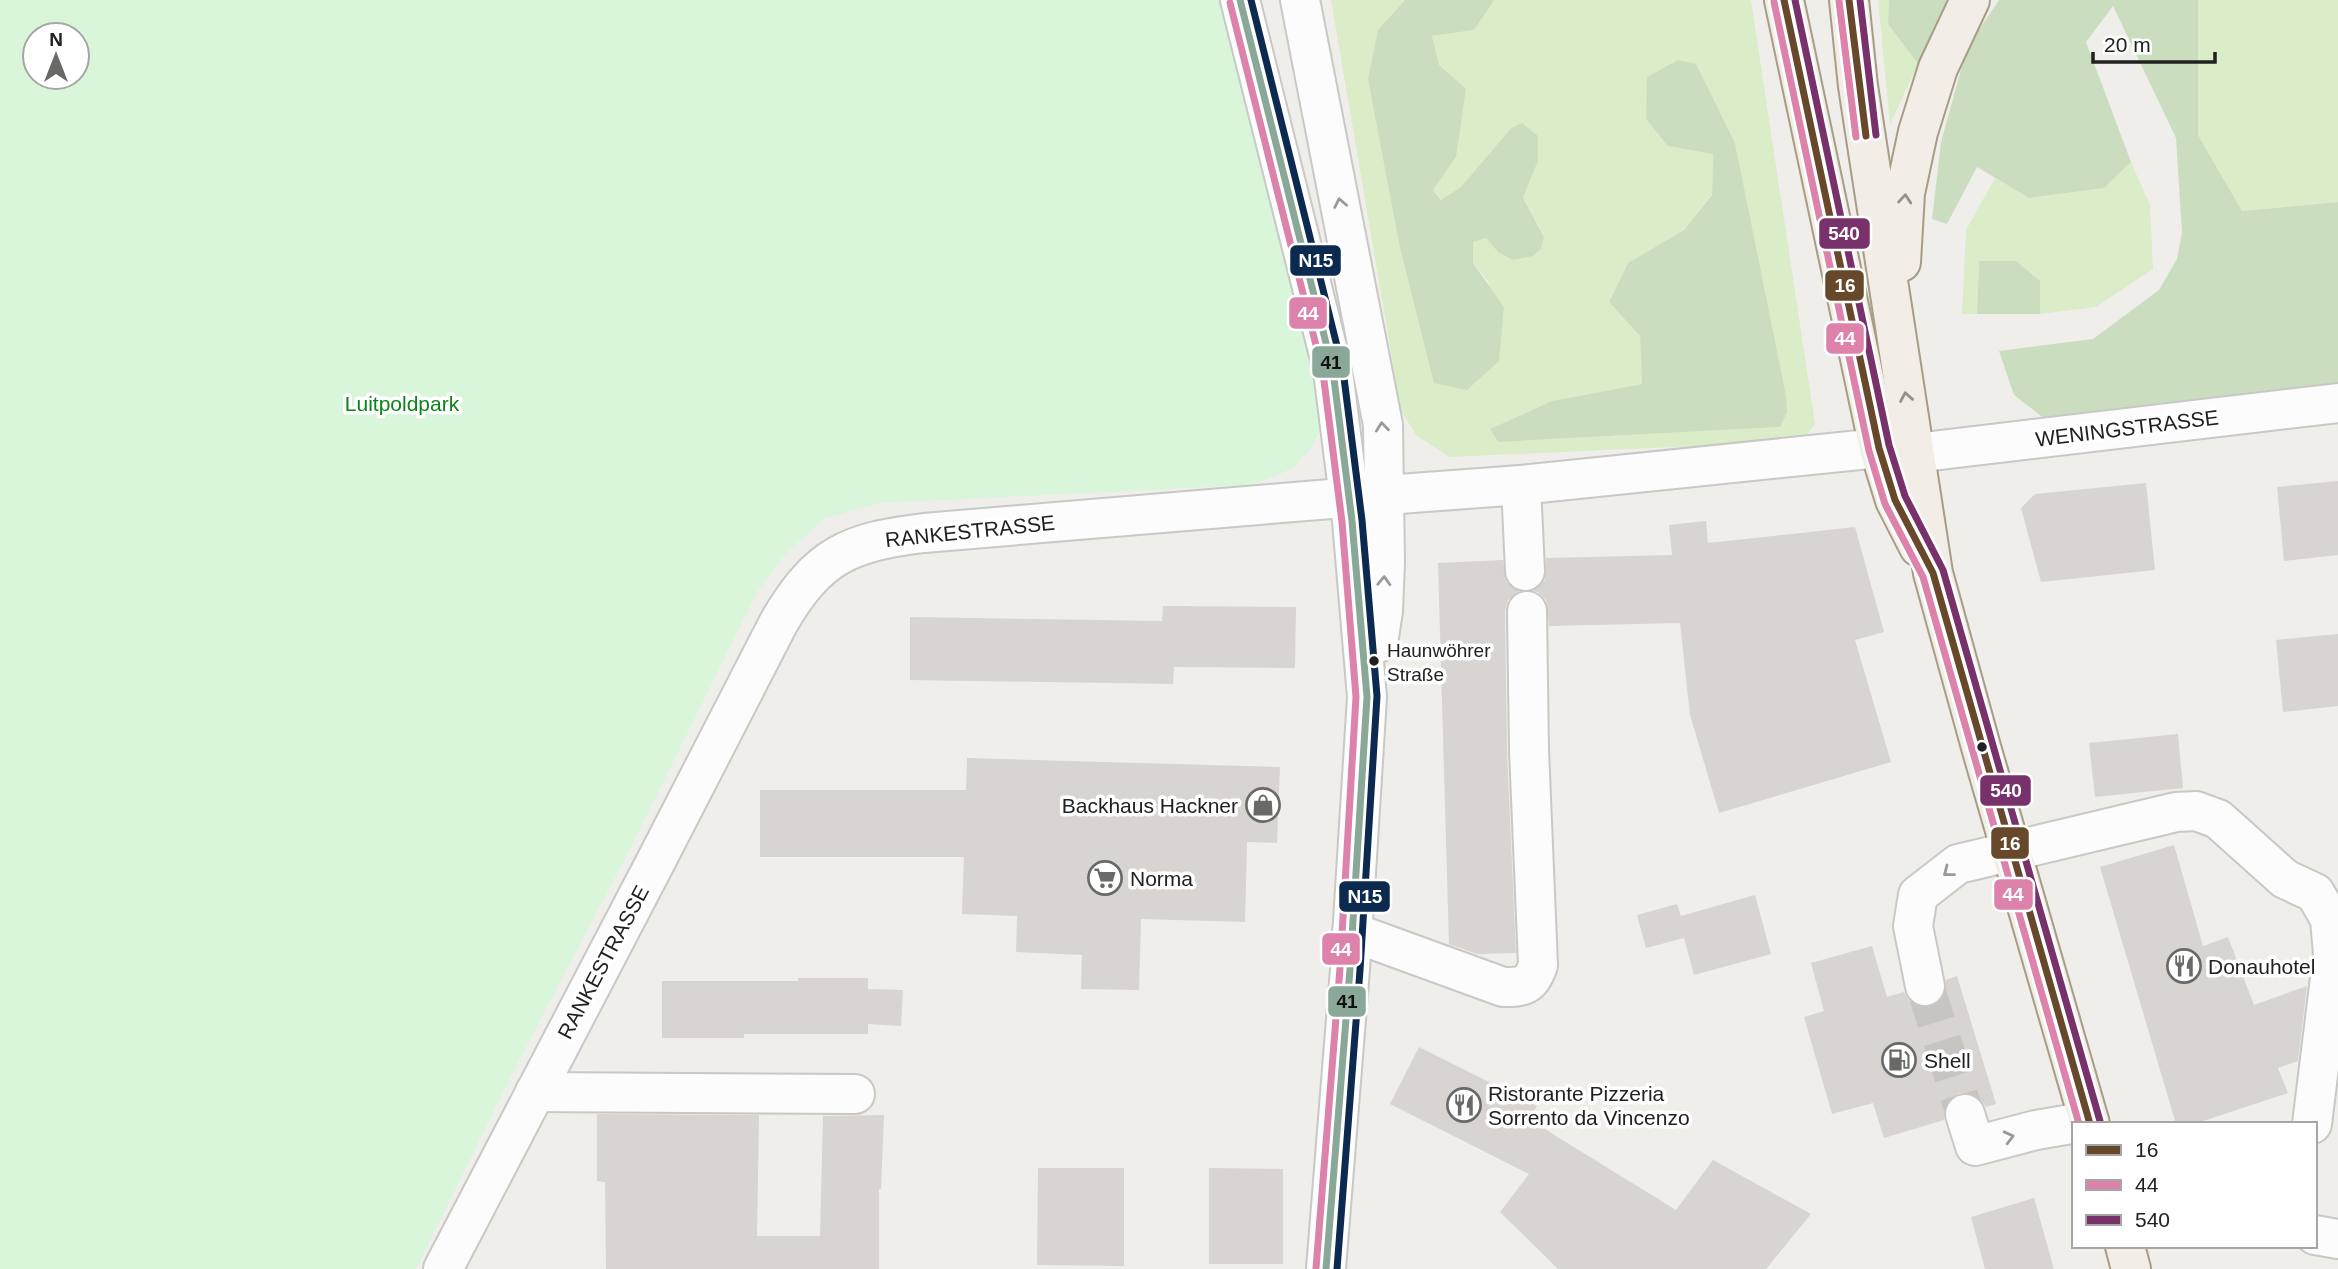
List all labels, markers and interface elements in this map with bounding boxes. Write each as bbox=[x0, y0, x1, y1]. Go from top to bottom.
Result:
north arrow bbox=[21, 21, 91, 91]
scale bar bbox=[2093, 21, 2216, 65]
text: N bbox=[49, 29, 63, 50]
text: 20 m bbox=[2104, 33, 2151, 56]
one-way arrow bbox=[1897, 194, 1912, 205]
one-way arrow bbox=[1333, 197, 1348, 209]
line badge: 540 bbox=[1818, 217, 1871, 250]
text: 540 bbox=[1828, 223, 1860, 244]
line badge: N15 bbox=[1289, 244, 1342, 277]
text: N15 bbox=[1299, 250, 1334, 271]
line badge: 16 bbox=[1824, 269, 1865, 302]
text: 16 bbox=[1834, 275, 1856, 296]
line badge: 44 bbox=[1288, 296, 1328, 330]
text: 44 bbox=[1297, 303, 1319, 324]
line badge: 44 bbox=[1825, 322, 1865, 355]
text: 44 bbox=[1834, 328, 1856, 349]
line badge: 41 bbox=[1311, 345, 1351, 379]
text: 41 bbox=[1320, 352, 1342, 373]
one-way arrow bbox=[1899, 391, 1914, 403]
park label: Luitpoldpark bbox=[345, 392, 460, 415]
street label: WENINGSTRASSE bbox=[2034, 405, 2220, 451]
one-way arrow bbox=[1375, 421, 1390, 432]
street label: RANKESTRASSE bbox=[884, 511, 1056, 551]
one-way arrow bbox=[1377, 575, 1392, 586]
place label: Haunwöhrer Straße bbox=[1387, 640, 1491, 685]
marker: Haunwöhrer Straße bbox=[1367, 654, 1381, 668]
unlabelled marker bbox=[1975, 740, 1989, 754]
line badge: 540 bbox=[1979, 774, 2032, 807]
text: 540 bbox=[1990, 780, 2022, 801]
shop icon: Backhaus Hackner bbox=[1244, 786, 1282, 824]
place label: Backhaus Hackner bbox=[1062, 794, 1238, 817]
line badge: 16 bbox=[1990, 826, 2030, 860]
text: 16 bbox=[1999, 833, 2021, 854]
supermarket icon: Norma bbox=[1086, 859, 1124, 897]
one-way arrow bbox=[1943, 864, 1955, 877]
place label: Norma bbox=[1130, 867, 1193, 890]
line badge: 44 bbox=[1993, 878, 2034, 911]
line badge: N15 bbox=[1338, 880, 1391, 913]
street label: RANKESTRASSE bbox=[553, 881, 653, 1043]
text: 44 bbox=[2002, 884, 2024, 905]
text: N15 bbox=[1348, 886, 1383, 907]
line badge: 44 bbox=[1321, 932, 1361, 966]
text: 44 bbox=[1330, 939, 1352, 960]
restaurant icon: Donauhotel bbox=[2165, 947, 2203, 985]
place label: Donauhotel bbox=[2208, 955, 2315, 978]
line badge: 41 bbox=[1327, 985, 1367, 1018]
text: 41 bbox=[1336, 991, 1358, 1012]
fuel station icon: Shell bbox=[1880, 1041, 1918, 1079]
place label: Shell bbox=[1924, 1049, 1971, 1072]
place label: Ristorante Pizzeria Sorrento da Vincenzo bbox=[1488, 1082, 1690, 1129]
restaurant icon: Ristorante Pizzeria Sorrento da Vincenzo bbox=[1445, 1086, 1483, 1124]
legend bbox=[2072, 1122, 2317, 1248]
one-way arrow bbox=[2003, 1131, 2015, 1145]
text: 16 bbox=[2135, 1138, 2158, 1161]
text: 44 bbox=[2135, 1173, 2159, 1196]
text: 540 bbox=[2135, 1208, 2170, 1231]

